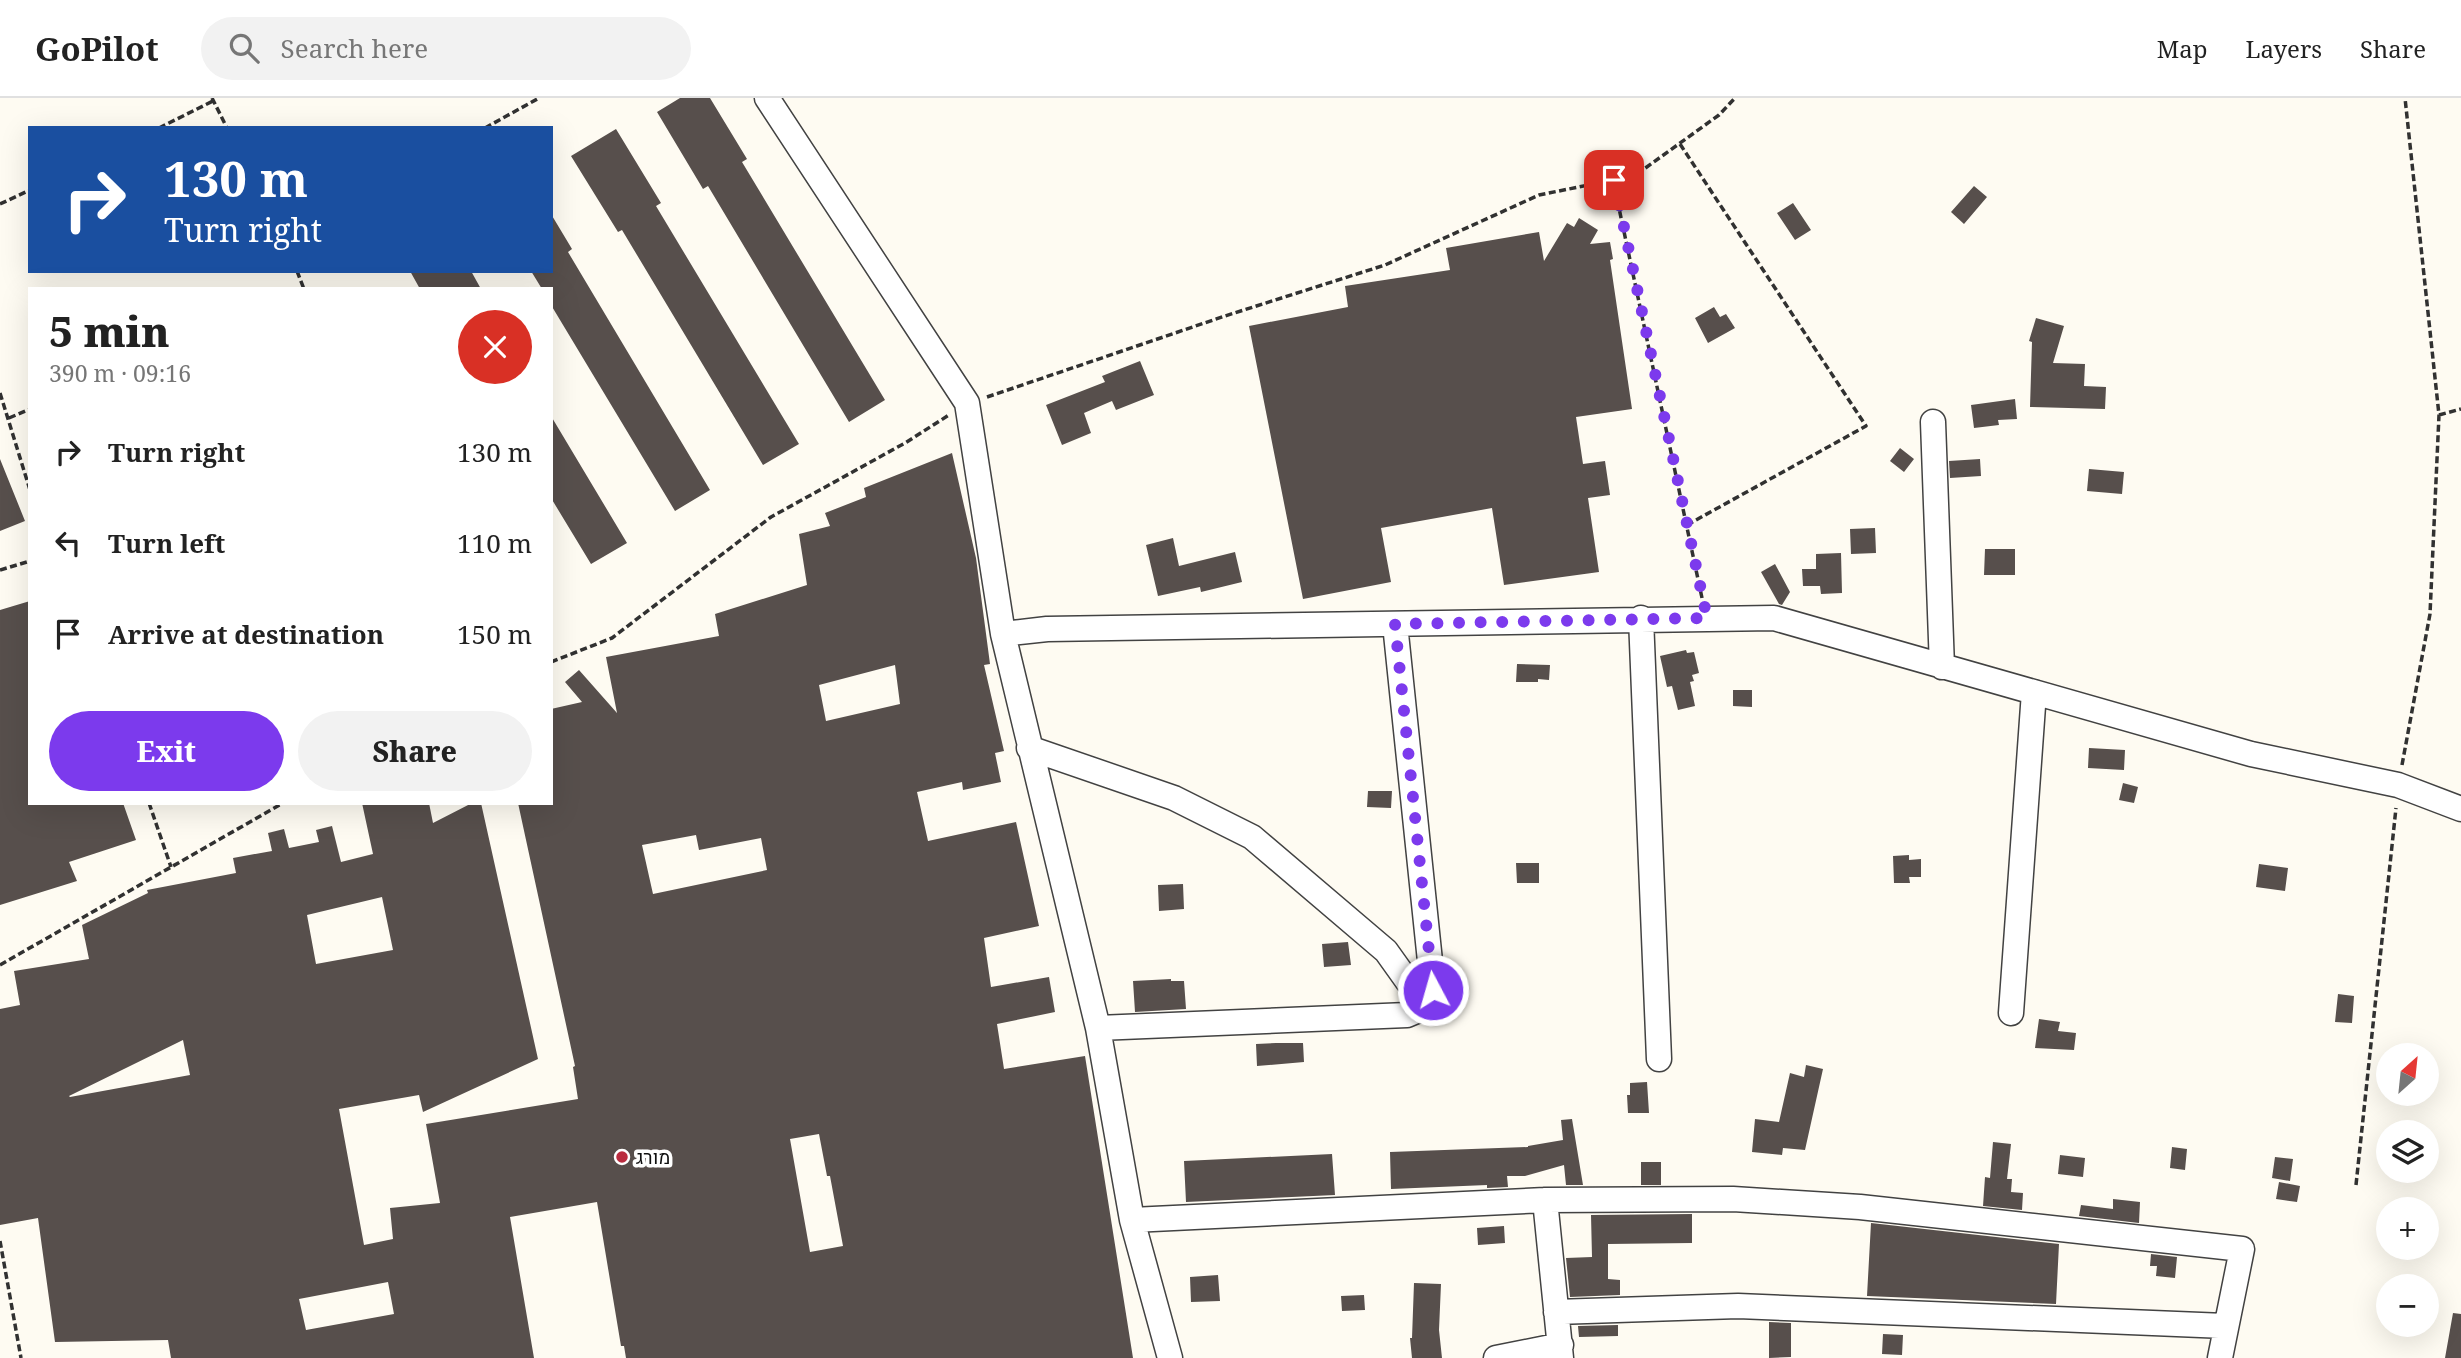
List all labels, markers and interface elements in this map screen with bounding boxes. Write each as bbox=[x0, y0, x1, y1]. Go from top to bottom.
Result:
search box bbox=[201, 17, 691, 80]
text: GoPilot bbox=[35, 26, 159, 71]
icon: search bbox=[225, 29, 263, 67]
text: Search here bbox=[281, 30, 428, 66]
text: Map bbox=[2157, 32, 2208, 65]
text: Layers bbox=[2246, 32, 2322, 65]
text: Share bbox=[2360, 32, 2426, 65]
text: 130 m bbox=[164, 145, 308, 211]
pin bbox=[1584, 150, 1644, 210]
icon: right bbox=[49, 154, 140, 245]
icon: arrive bbox=[1595, 161, 1633, 199]
text: Turn right bbox=[164, 208, 322, 251]
text: 5 min bbox=[49, 302, 170, 359]
button: close bbox=[458, 310, 532, 384]
text: 390 m · 09:16 bbox=[49, 357, 191, 389]
icon: right bbox=[49, 433, 87, 471]
text: Turn right bbox=[108, 434, 245, 470]
text: 130 m bbox=[457, 434, 532, 470]
icon: left bbox=[49, 524, 87, 562]
text: Turn left bbox=[108, 525, 225, 561]
text: 110 m bbox=[457, 525, 532, 561]
icon: arrive bbox=[49, 615, 87, 653]
text: Arrive at destination bbox=[108, 616, 384, 652]
text: 150 m bbox=[457, 616, 532, 652]
button: Exit bbox=[49, 711, 284, 791]
button: Share bbox=[298, 711, 532, 791]
position arrow bbox=[1396, 953, 1470, 1027]
north arrow bbox=[2376, 1043, 2440, 1106]
map controls bbox=[2376, 1043, 2439, 1337]
button: layers bbox=[2376, 1120, 2439, 1183]
place label: מורג bbox=[636, 1144, 670, 1170]
marker: מורג bbox=[614, 1149, 630, 1165]
button: + bbox=[2376, 1197, 2439, 1260]
button: − bbox=[2376, 1274, 2439, 1337]

